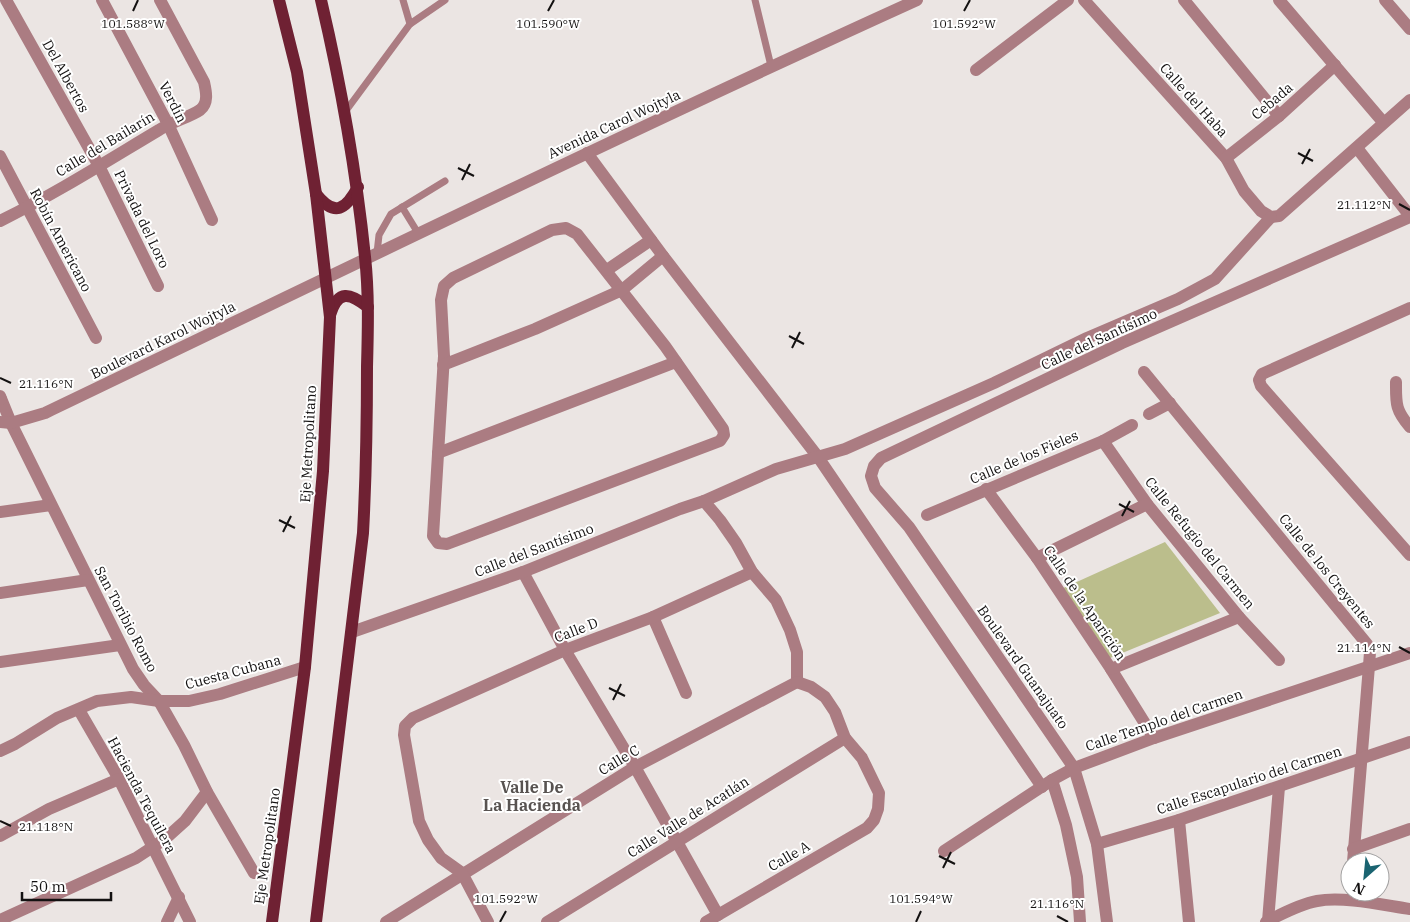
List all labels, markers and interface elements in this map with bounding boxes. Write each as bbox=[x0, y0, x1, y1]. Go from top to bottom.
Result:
text: 101.588°W bbox=[101, 16, 165, 31]
text: 101.590°W bbox=[516, 16, 580, 31]
text: 101.592°W bbox=[932, 16, 996, 31]
street label: Del Albertos bbox=[39, 36, 93, 116]
street label: Calle del Haba bbox=[1156, 59, 1232, 141]
street label: Verdín bbox=[155, 78, 191, 126]
street label: Cebada bbox=[1248, 78, 1297, 124]
street label: Avenida Carol Wojtyla bbox=[545, 85, 684, 163]
street label: Calle del Bailarín bbox=[52, 107, 158, 181]
street label: Privada del Loro bbox=[110, 167, 174, 271]
street label: Robín Americano bbox=[26, 185, 96, 295]
text: 21.112°N bbox=[1337, 197, 1391, 212]
street label: Boulevard Karol Wojtyla bbox=[88, 297, 239, 383]
street label: Calle del Santísimo bbox=[1038, 304, 1160, 374]
text: 21.116°N bbox=[19, 376, 73, 391]
street label: Eje Metropolitano bbox=[296, 385, 320, 503]
street label: Calle de los Fieles bbox=[967, 426, 1081, 488]
street label: Calle Refugio del Carmen bbox=[1141, 473, 1259, 613]
street label: Calle de los Creyentes bbox=[1275, 510, 1379, 632]
street label: Calle del Santísimo bbox=[472, 519, 596, 581]
street label: Calle de la Aparición bbox=[1040, 542, 1130, 664]
street label: San Toribio Romo bbox=[91, 563, 162, 675]
street label: Boulevard Guanajuato bbox=[974, 602, 1073, 732]
street label: Calle D bbox=[551, 613, 601, 647]
text: 21.114°N bbox=[1337, 640, 1391, 655]
street label: Cuesta Cubana bbox=[183, 650, 283, 693]
street label: Calle Templo del Carmen bbox=[1083, 685, 1245, 755]
street label: Hacienda Tequilera bbox=[104, 734, 180, 857]
street label: Calle C bbox=[595, 741, 643, 779]
street label: Calle Escapulario del Carmen bbox=[1154, 742, 1344, 818]
street label: Calle Valle de Acatlán bbox=[624, 772, 752, 862]
district label: Valle De La Hacienda bbox=[483, 777, 581, 815]
street label: Eje Metropolitano bbox=[250, 787, 284, 905]
text: 21.118°N bbox=[19, 819, 73, 834]
street label: Calle A bbox=[765, 837, 813, 875]
north arrow bbox=[1340, 852, 1390, 902]
scale bar bbox=[22, 870, 111, 902]
text: 50 m bbox=[30, 877, 66, 896]
text: N bbox=[1350, 878, 1368, 899]
text: 101.592°W bbox=[474, 891, 538, 906]
text: 101.594°W bbox=[889, 891, 953, 906]
text: 21.116°N bbox=[1030, 896, 1084, 911]

